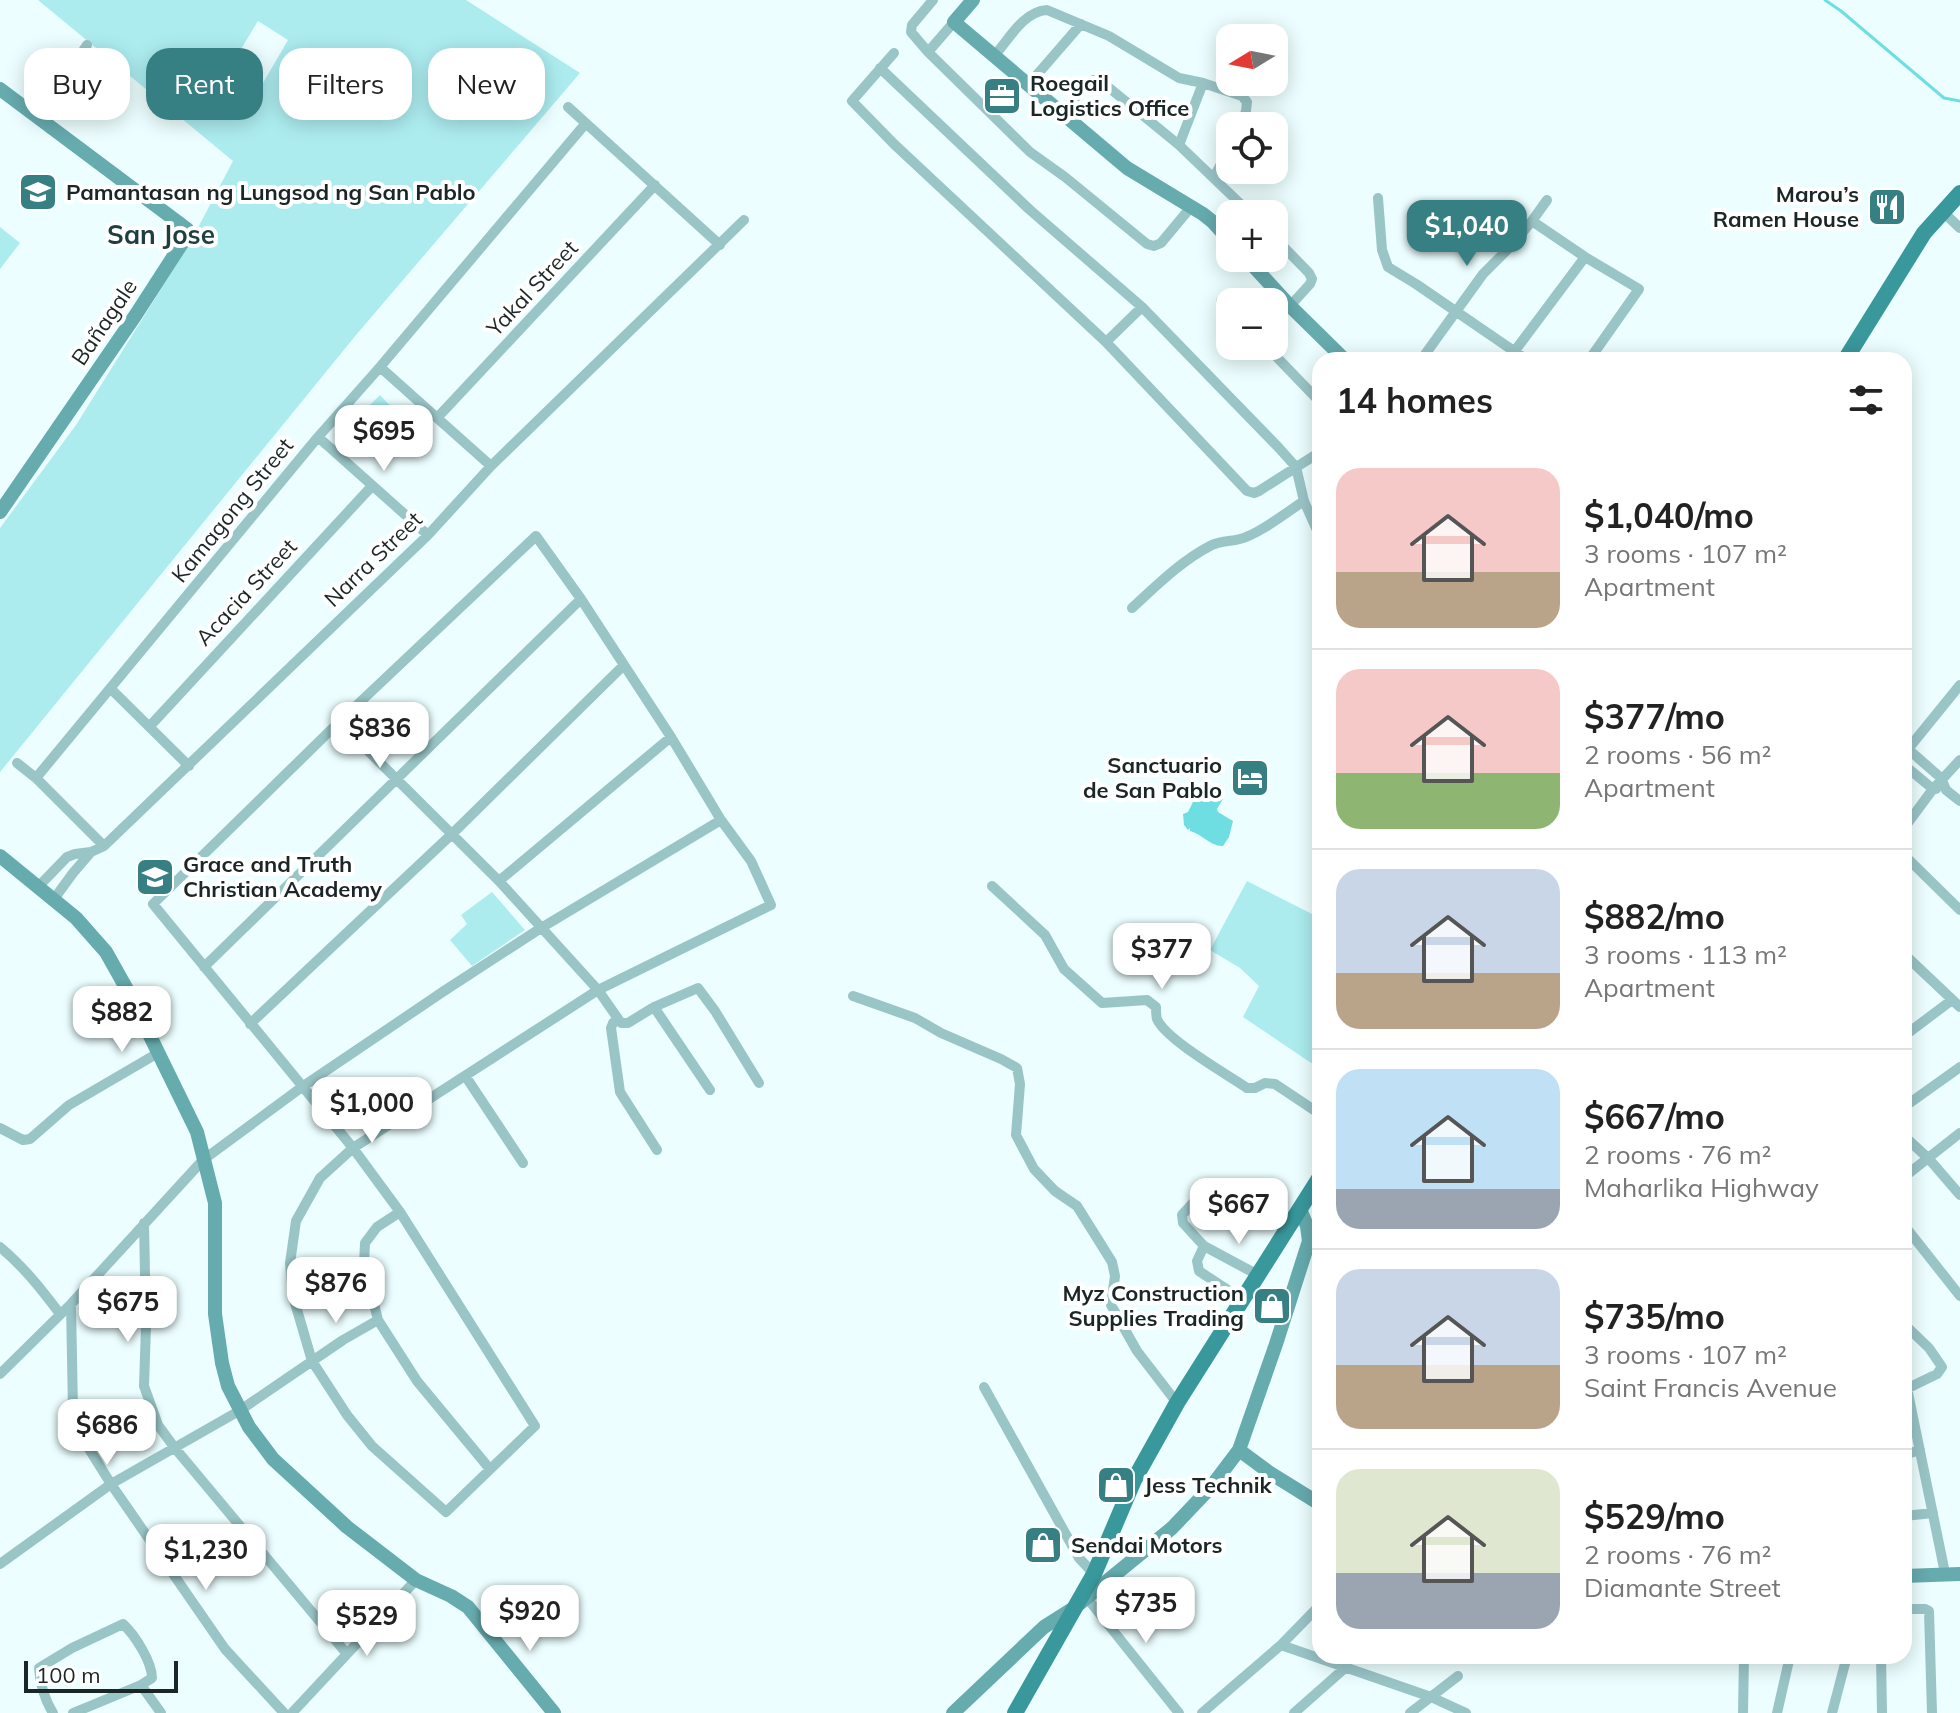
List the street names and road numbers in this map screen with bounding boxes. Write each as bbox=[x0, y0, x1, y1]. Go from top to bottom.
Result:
street label: Yakal Street bbox=[480, 234, 584, 343]
street label: Bañagale bbox=[65, 274, 143, 370]
street label: Kamagong Street bbox=[165, 432, 299, 588]
street label: Narra Street bbox=[318, 505, 428, 613]
street label: Acacia Street bbox=[189, 533, 303, 651]

